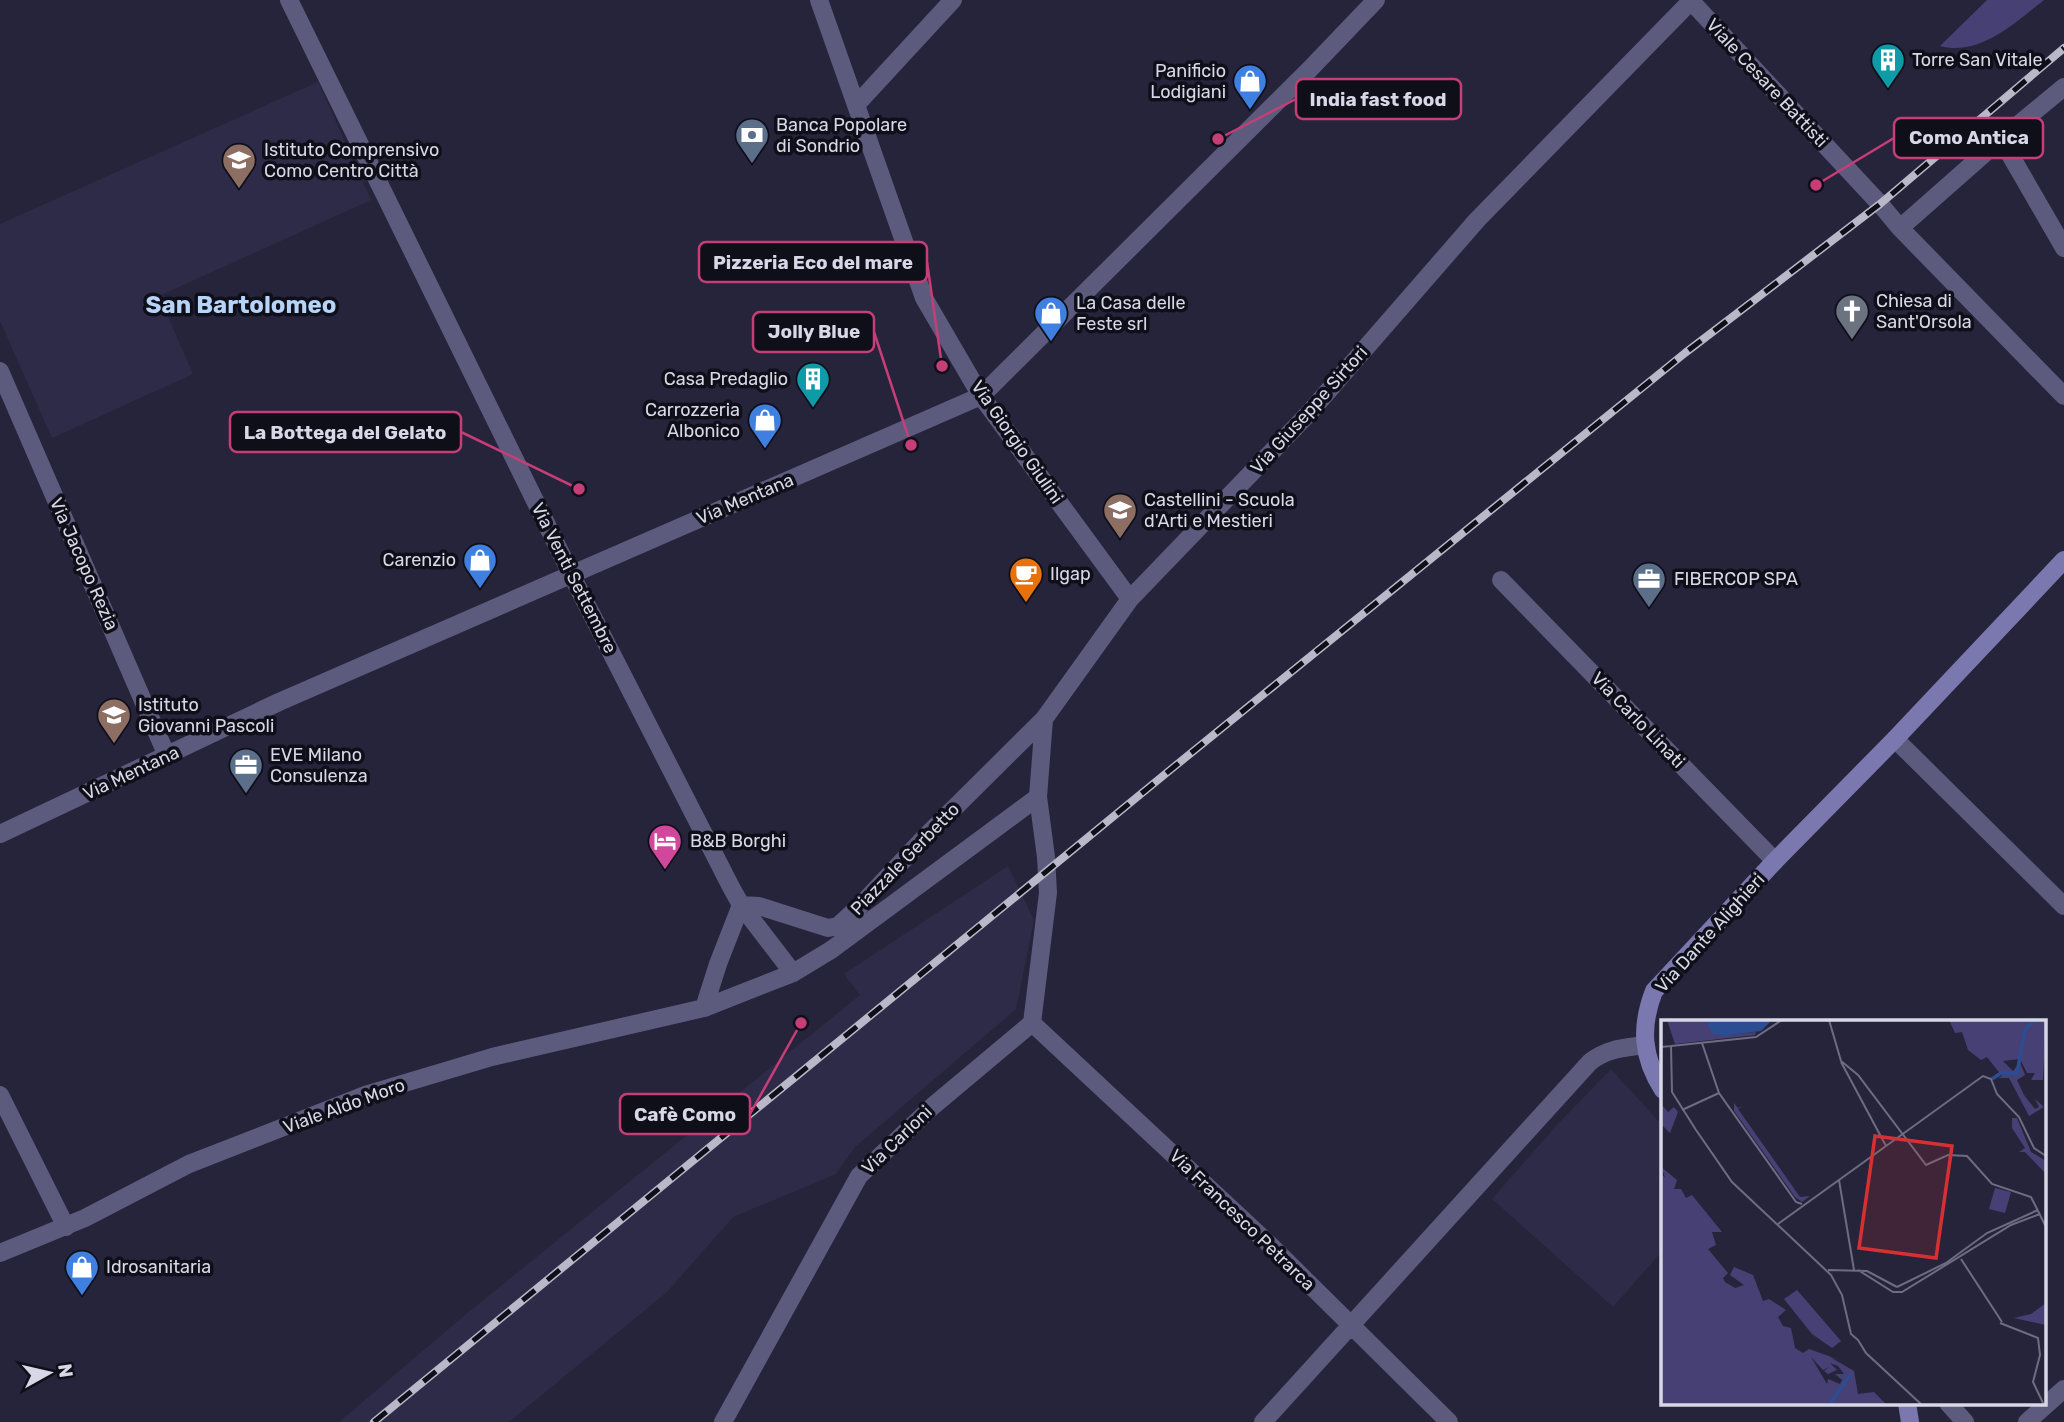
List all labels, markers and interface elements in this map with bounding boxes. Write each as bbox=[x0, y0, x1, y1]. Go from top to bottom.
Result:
street label: Viale Cesare Battisti bbox=[1702, 14, 1832, 152]
building icon: Torre San Vitale bbox=[1869, 41, 1907, 90]
place label: Torre San Vitale bbox=[1912, 49, 2043, 71]
place label: Panificio Lodigiani bbox=[1150, 60, 1226, 103]
shop icon: Panificio Lodigiani bbox=[1231, 62, 1269, 111]
callout: India fast food bbox=[1296, 79, 1461, 119]
text: India fast food bbox=[1310, 88, 1446, 111]
place label: Banca Popolare di Sondrio bbox=[776, 114, 907, 157]
bank icon: Banca Popolare di Sondrio bbox=[733, 116, 771, 165]
callout: Como Antica bbox=[1894, 118, 2043, 158]
text: Como Antica bbox=[1909, 126, 2029, 149]
place label: Istituto Comprensivo Como Centro Città bbox=[264, 139, 439, 182]
school or university icon: Istituto Comprensivo Como Centro Città bbox=[220, 141, 258, 190]
callout: Pizzeria Eco del mare bbox=[699, 242, 927, 282]
text: Pizzeria Eco del mare bbox=[713, 251, 913, 274]
place label: Chiesa di Sant'Orsola bbox=[1876, 290, 1972, 333]
district label: San Bartolomeo bbox=[146, 291, 336, 319]
place label: La Casa delle Feste srl bbox=[1076, 292, 1186, 335]
church icon: Chiesa di Sant'Orsola bbox=[1833, 292, 1871, 341]
shop icon: La Casa delle Feste srl bbox=[1032, 294, 1070, 343]
callout: Jolly Blue bbox=[753, 312, 874, 352]
text: Jolly Blue bbox=[768, 320, 860, 343]
street label: Via Giuseppe Sirtori bbox=[1246, 342, 1372, 478]
building icon: Casa Predaglio bbox=[794, 360, 832, 409]
place label: Casa Predaglio bbox=[664, 368, 788, 390]
street label: Via Giorgio Giulini bbox=[966, 376, 1068, 508]
place label: Carrozzeria Albonico bbox=[645, 399, 740, 442]
shop icon: Carrozzeria Albonico bbox=[746, 401, 784, 450]
callout: La Bottega del Gelato bbox=[230, 412, 461, 452]
text: La Bottega del Gelato bbox=[244, 421, 446, 444]
street label: Via Mentana bbox=[693, 469, 797, 529]
place label: Castellini - Scuola d'Arti e Mestieri bbox=[1144, 489, 1295, 532]
school or university icon: Castellini - Scuola d'Arti e Mestieri bbox=[1101, 491, 1139, 540]
street label: Via Jacopo Rezia bbox=[45, 494, 123, 634]
street label: Via Venti Settembre bbox=[526, 499, 622, 657]
shop icon: Carenzio bbox=[461, 541, 499, 590]
place label: Carenzio bbox=[383, 549, 456, 571]
cafe icon: Ilgap bbox=[1007, 555, 1045, 604]
office icon: FIBERCOP SPA bbox=[1630, 560, 1668, 609]
place label: Ilgap bbox=[1050, 563, 1091, 585]
place label: FIBERCOP SPA bbox=[1674, 568, 1798, 590]
street label: Via Carlo Linati bbox=[1587, 667, 1689, 773]
place label: Istituto Giovanni Pascoli bbox=[138, 694, 274, 737]
school or university icon: Istituto Giovanni Pascoli bbox=[95, 696, 133, 745]
street label: Via Mentana bbox=[79, 741, 183, 805]
place label: EVE Milano Consulenza bbox=[270, 744, 368, 787]
office icon: EVE Milano Consulenza bbox=[227, 746, 265, 795]
street label: Piazzale Gerbetto bbox=[846, 798, 964, 920]
hotel icon: B&B Borghi bbox=[646, 822, 684, 871]
place label: B&B Borghi bbox=[690, 830, 786, 852]
street label: Via Dante Alighieri bbox=[1651, 869, 1769, 997]
inset map bbox=[1661, 1020, 2046, 1404]
street label: Viale Aldo Moro bbox=[280, 1074, 408, 1138]
callout: Cafè Como bbox=[620, 1094, 750, 1134]
street label: Via Carloni bbox=[857, 1101, 937, 1179]
text: Cafè Como bbox=[634, 1103, 736, 1126]
street label: Via Francesco Petrarca bbox=[1165, 1145, 1319, 1295]
shop icon: Idrosanitaria bbox=[63, 1248, 101, 1297]
place label: Idrosanitaria bbox=[106, 1256, 211, 1278]
north arrow bbox=[14, 1338, 84, 1408]
text: N bbox=[53, 1362, 78, 1379]

